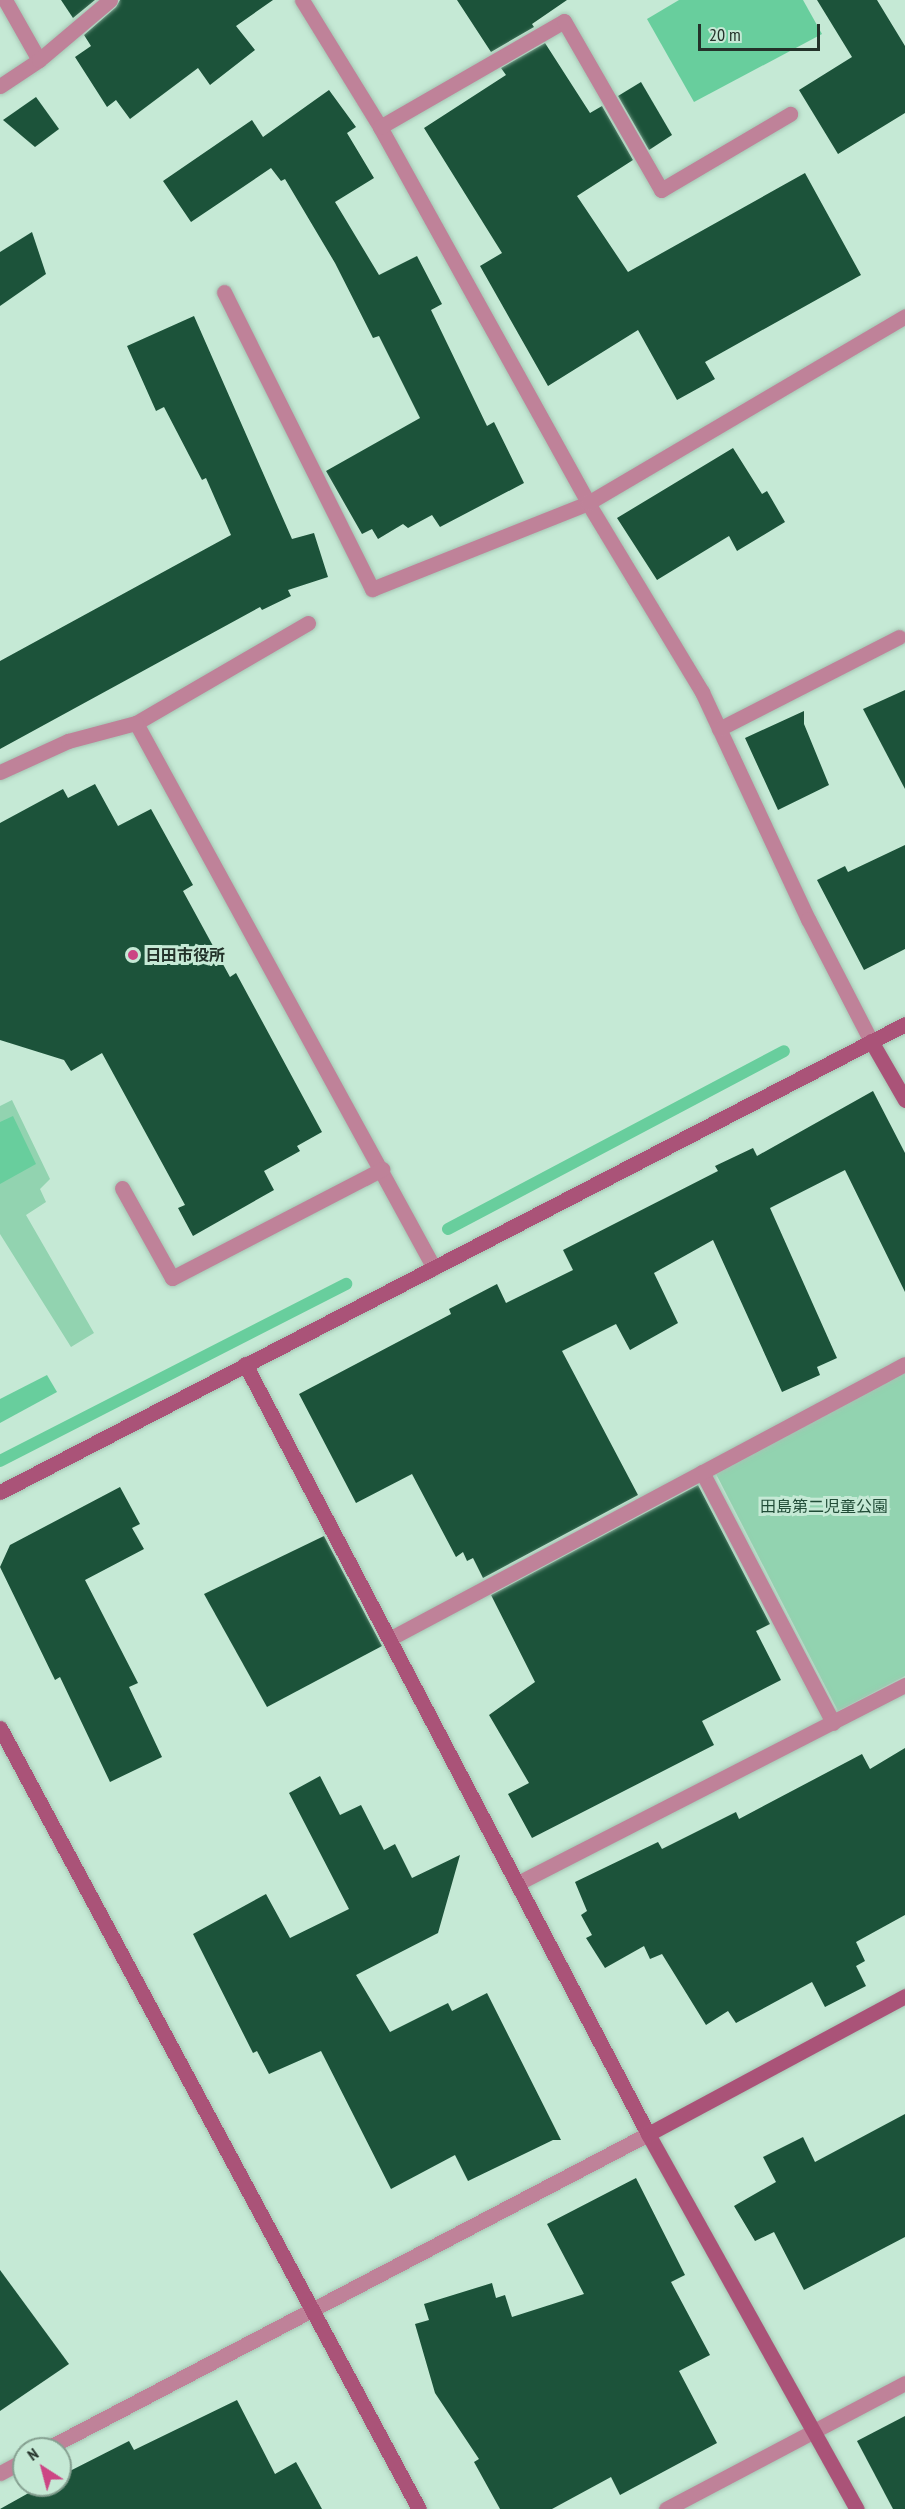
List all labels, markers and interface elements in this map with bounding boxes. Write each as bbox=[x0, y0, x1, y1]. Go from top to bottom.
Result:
scale bar bbox=[701, 12, 822, 50]
text: 20 m bbox=[709, 23, 741, 46]
place label: 日田市役所 bbox=[145, 945, 225, 965]
marker: 日田市役所 bbox=[126, 948, 140, 962]
park label: 田島第二児童公園 bbox=[760, 1496, 888, 1516]
north arrow bbox=[12, 2437, 72, 2497]
text: N bbox=[23, 2443, 42, 2465]

